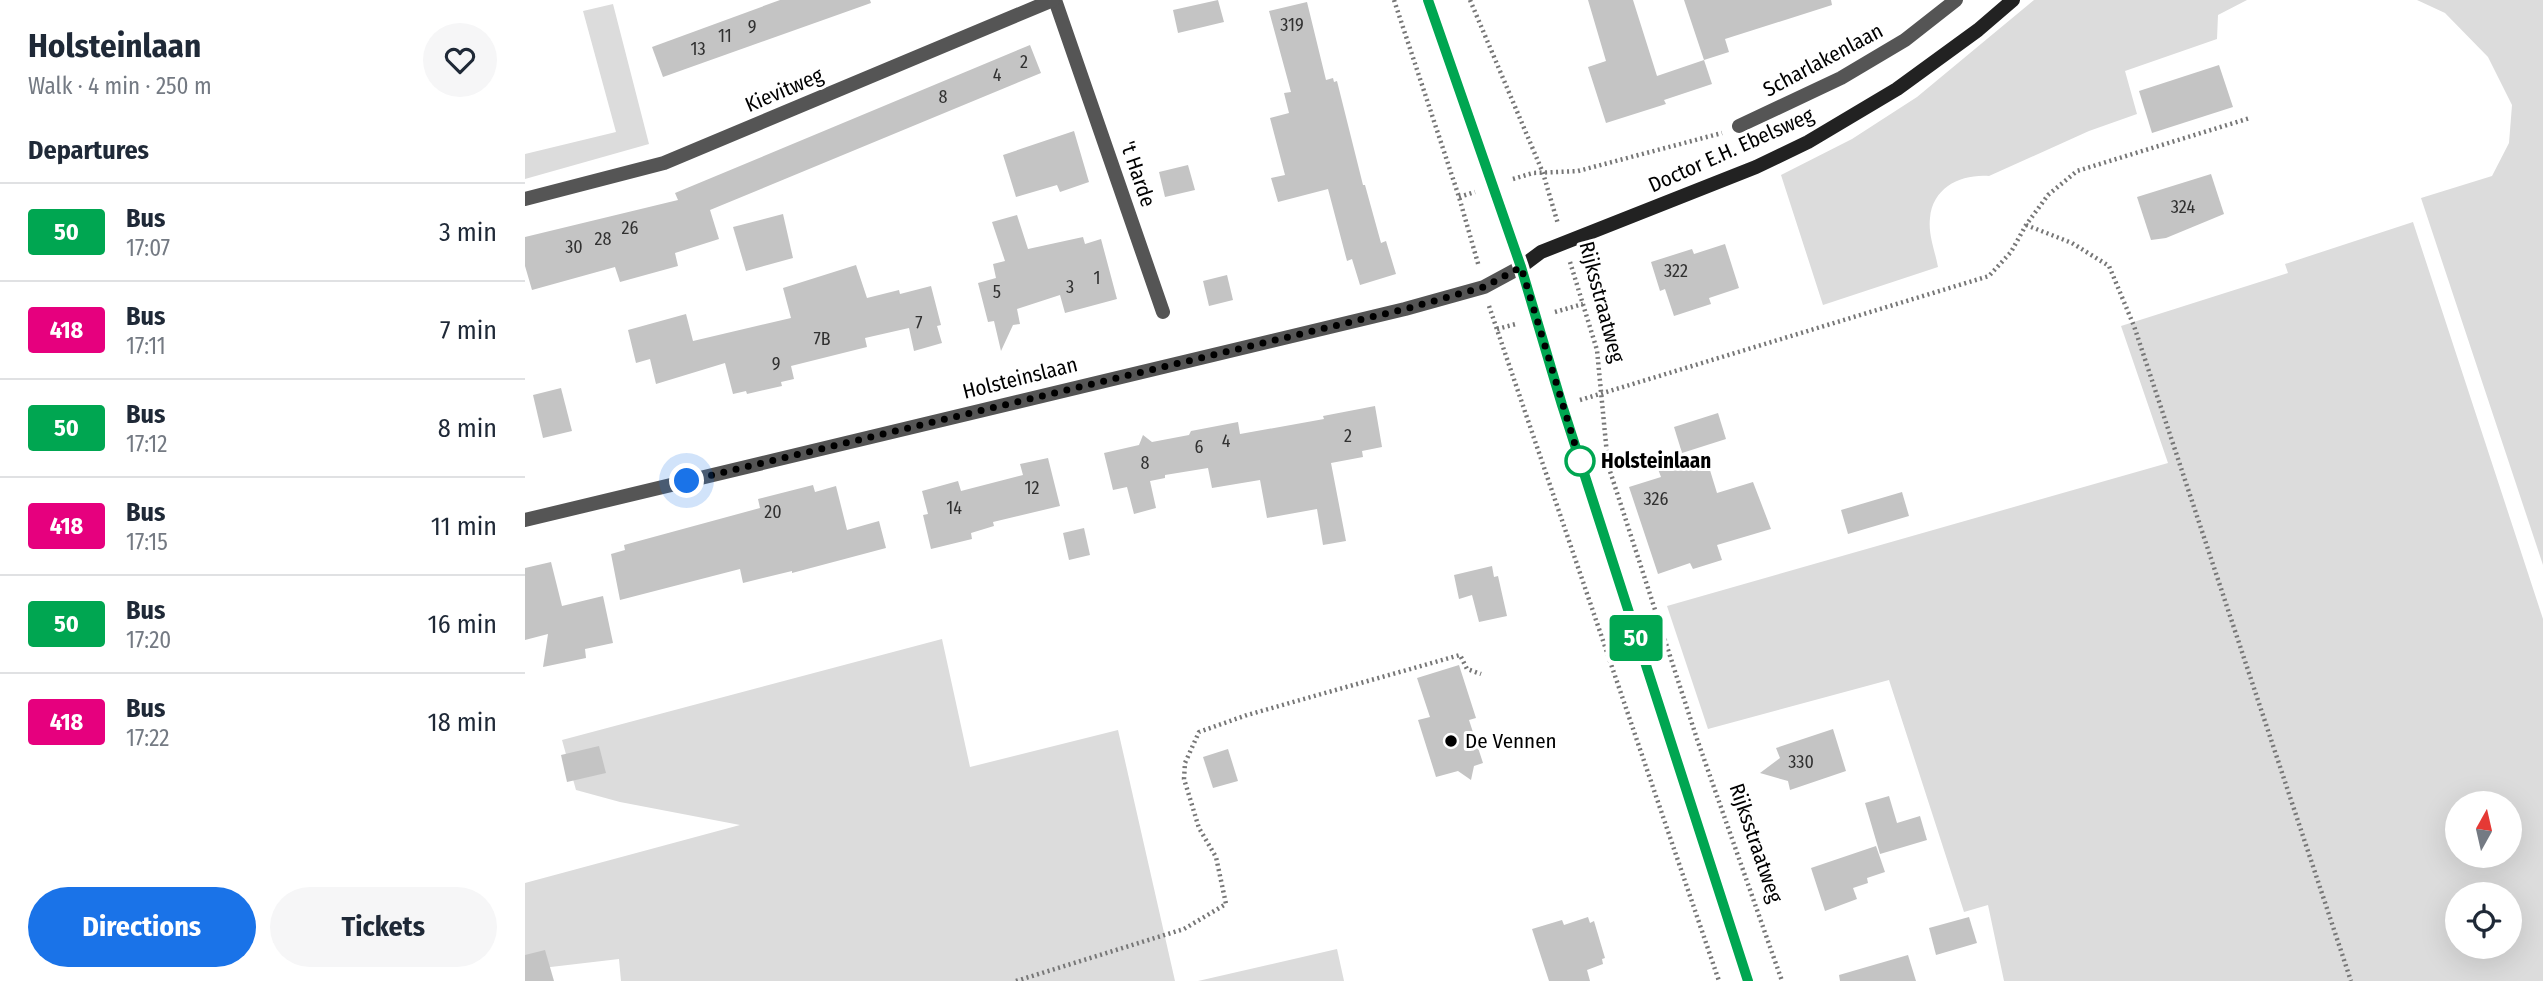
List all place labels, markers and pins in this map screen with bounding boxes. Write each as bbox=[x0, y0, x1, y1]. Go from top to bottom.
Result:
marker: Holsteinlaan bbox=[1565, 446, 1595, 476]
place label: Holsteinlaan bbox=[1601, 448, 1711, 474]
place label: De Vennen bbox=[1465, 728, 1557, 754]
marker: De Vennen bbox=[1443, 733, 1459, 749]

